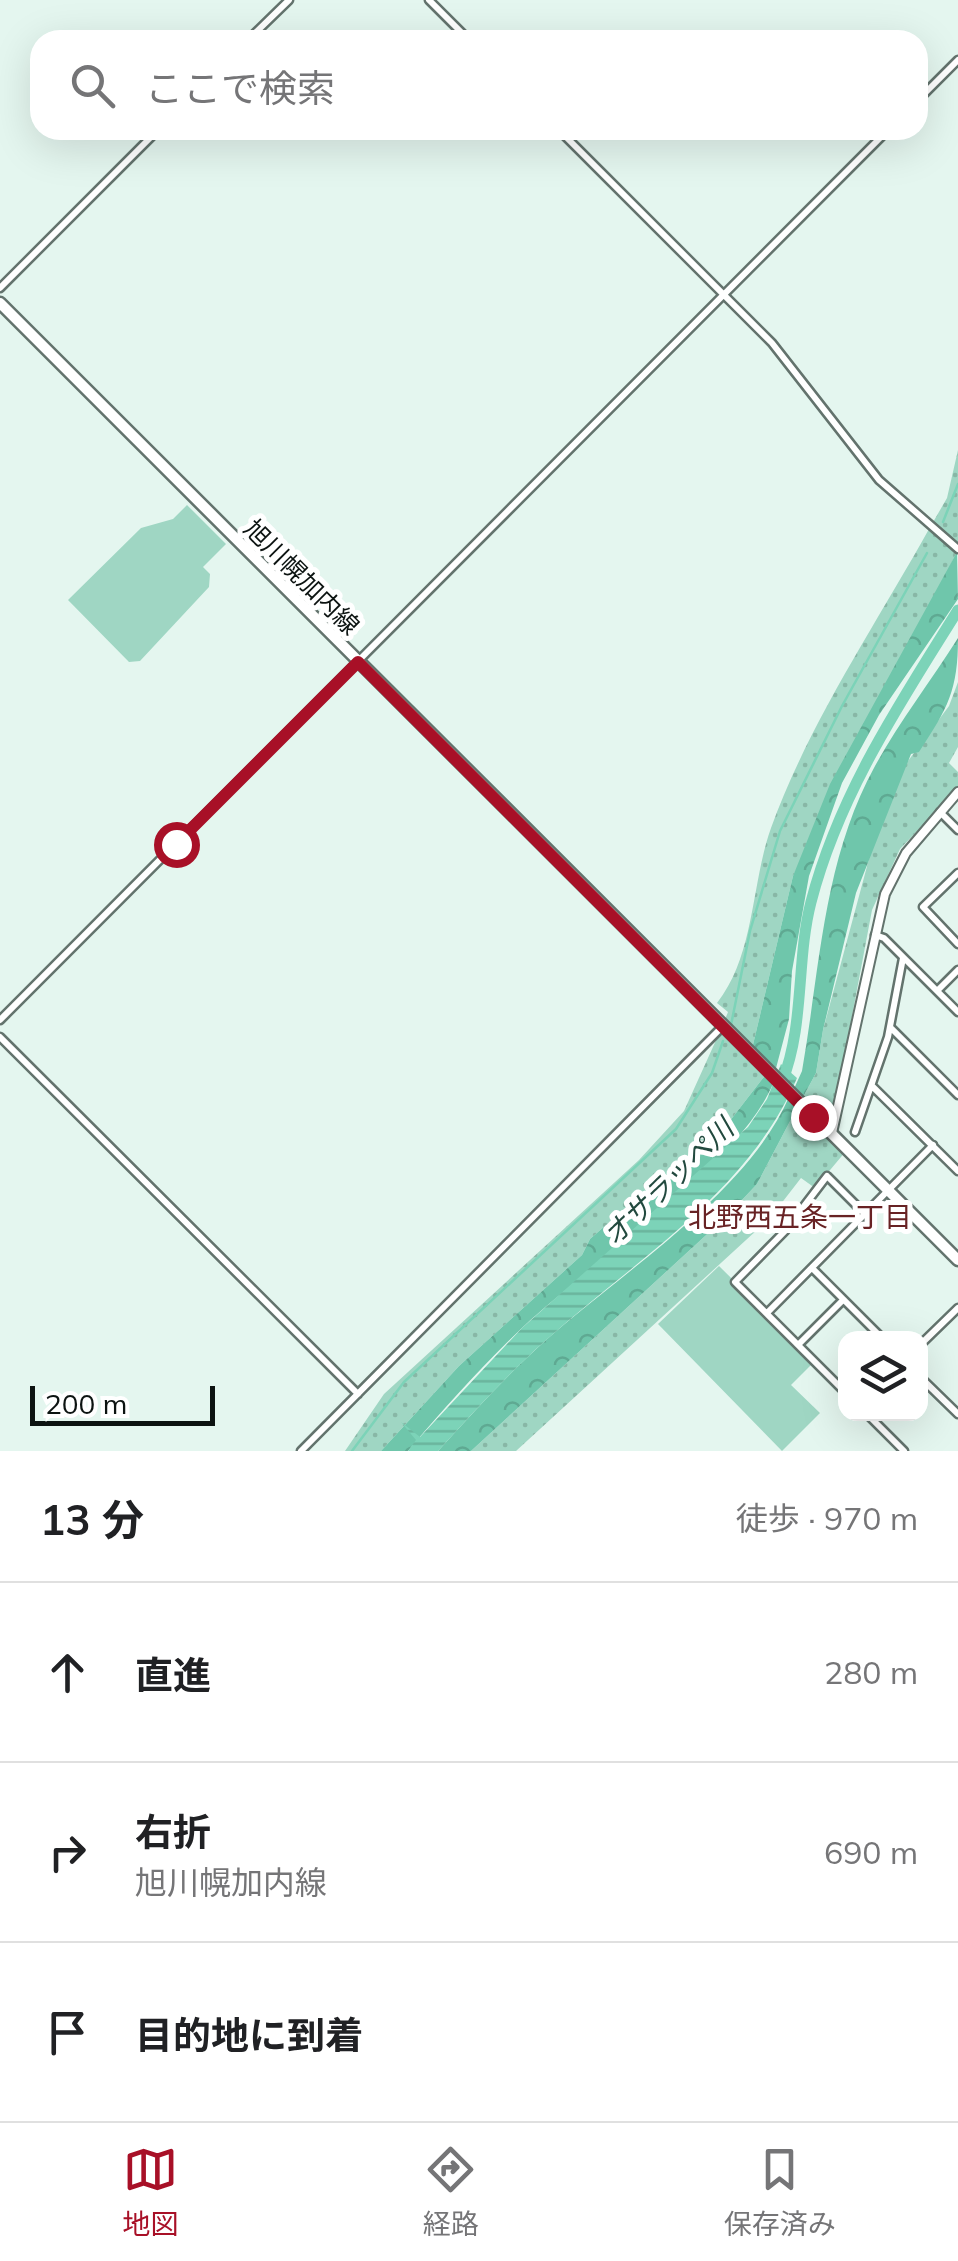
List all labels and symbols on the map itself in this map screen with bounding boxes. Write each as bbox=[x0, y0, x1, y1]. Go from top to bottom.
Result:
street label: 旭川幌加内線 bbox=[238, 513, 366, 641]
route start bbox=[154, 822, 200, 868]
route end bbox=[791, 1095, 837, 1141]
water label: オサラッペ川 bbox=[595, 1109, 742, 1253]
district label: 北野西五条一丁目 bbox=[688, 1199, 912, 1234]
scale bar bbox=[30, 1381, 215, 1426]

